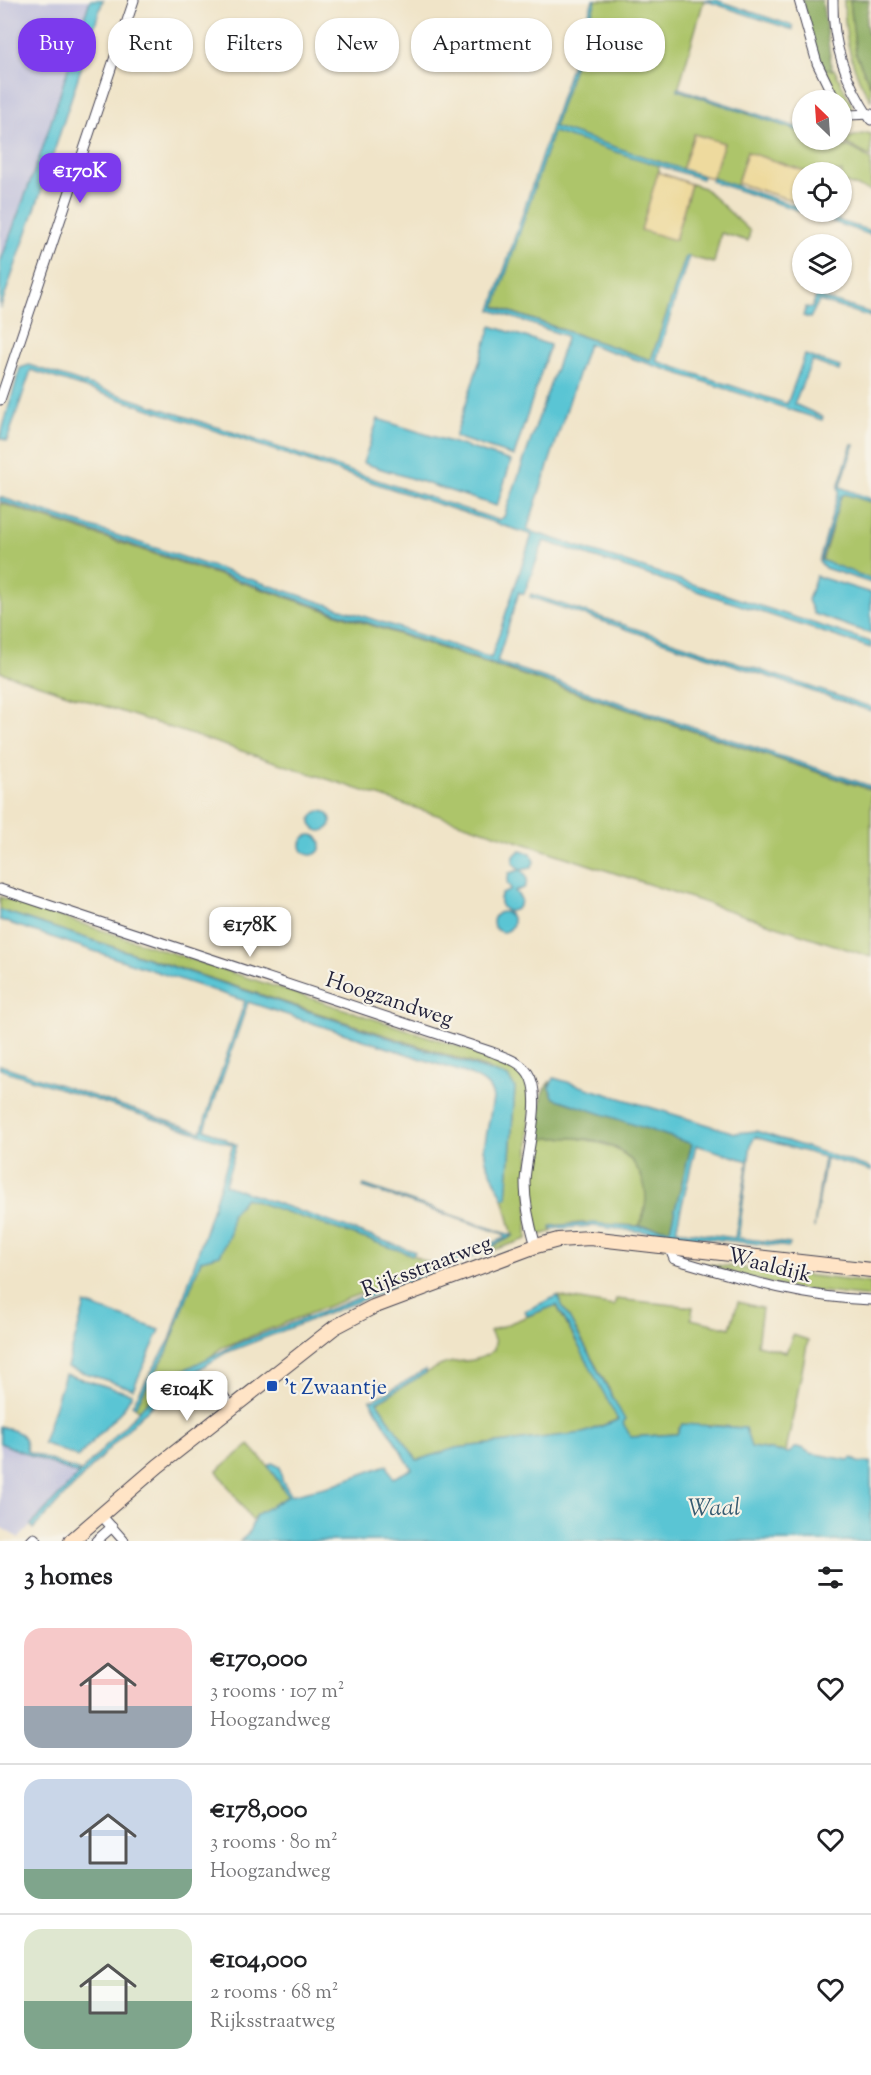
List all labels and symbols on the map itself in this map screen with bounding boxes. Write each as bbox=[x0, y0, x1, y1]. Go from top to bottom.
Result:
north arrow bbox=[792, 90, 852, 150]
pin: €170K bbox=[38, 153, 122, 204]
pin: €178K bbox=[208, 907, 292, 958]
street label: Hoogzandweg bbox=[321, 965, 457, 1037]
street label: Rijksstraatweg bbox=[357, 1228, 497, 1307]
street label: Waaldijk bbox=[724, 1241, 815, 1293]
pin: €104K bbox=[145, 1371, 229, 1422]
place label: 't Zwaantje bbox=[284, 1373, 387, 1405]
marker: 't Zwaantje bbox=[265, 1379, 279, 1393]
water label: Waal bbox=[687, 1492, 741, 1526]

